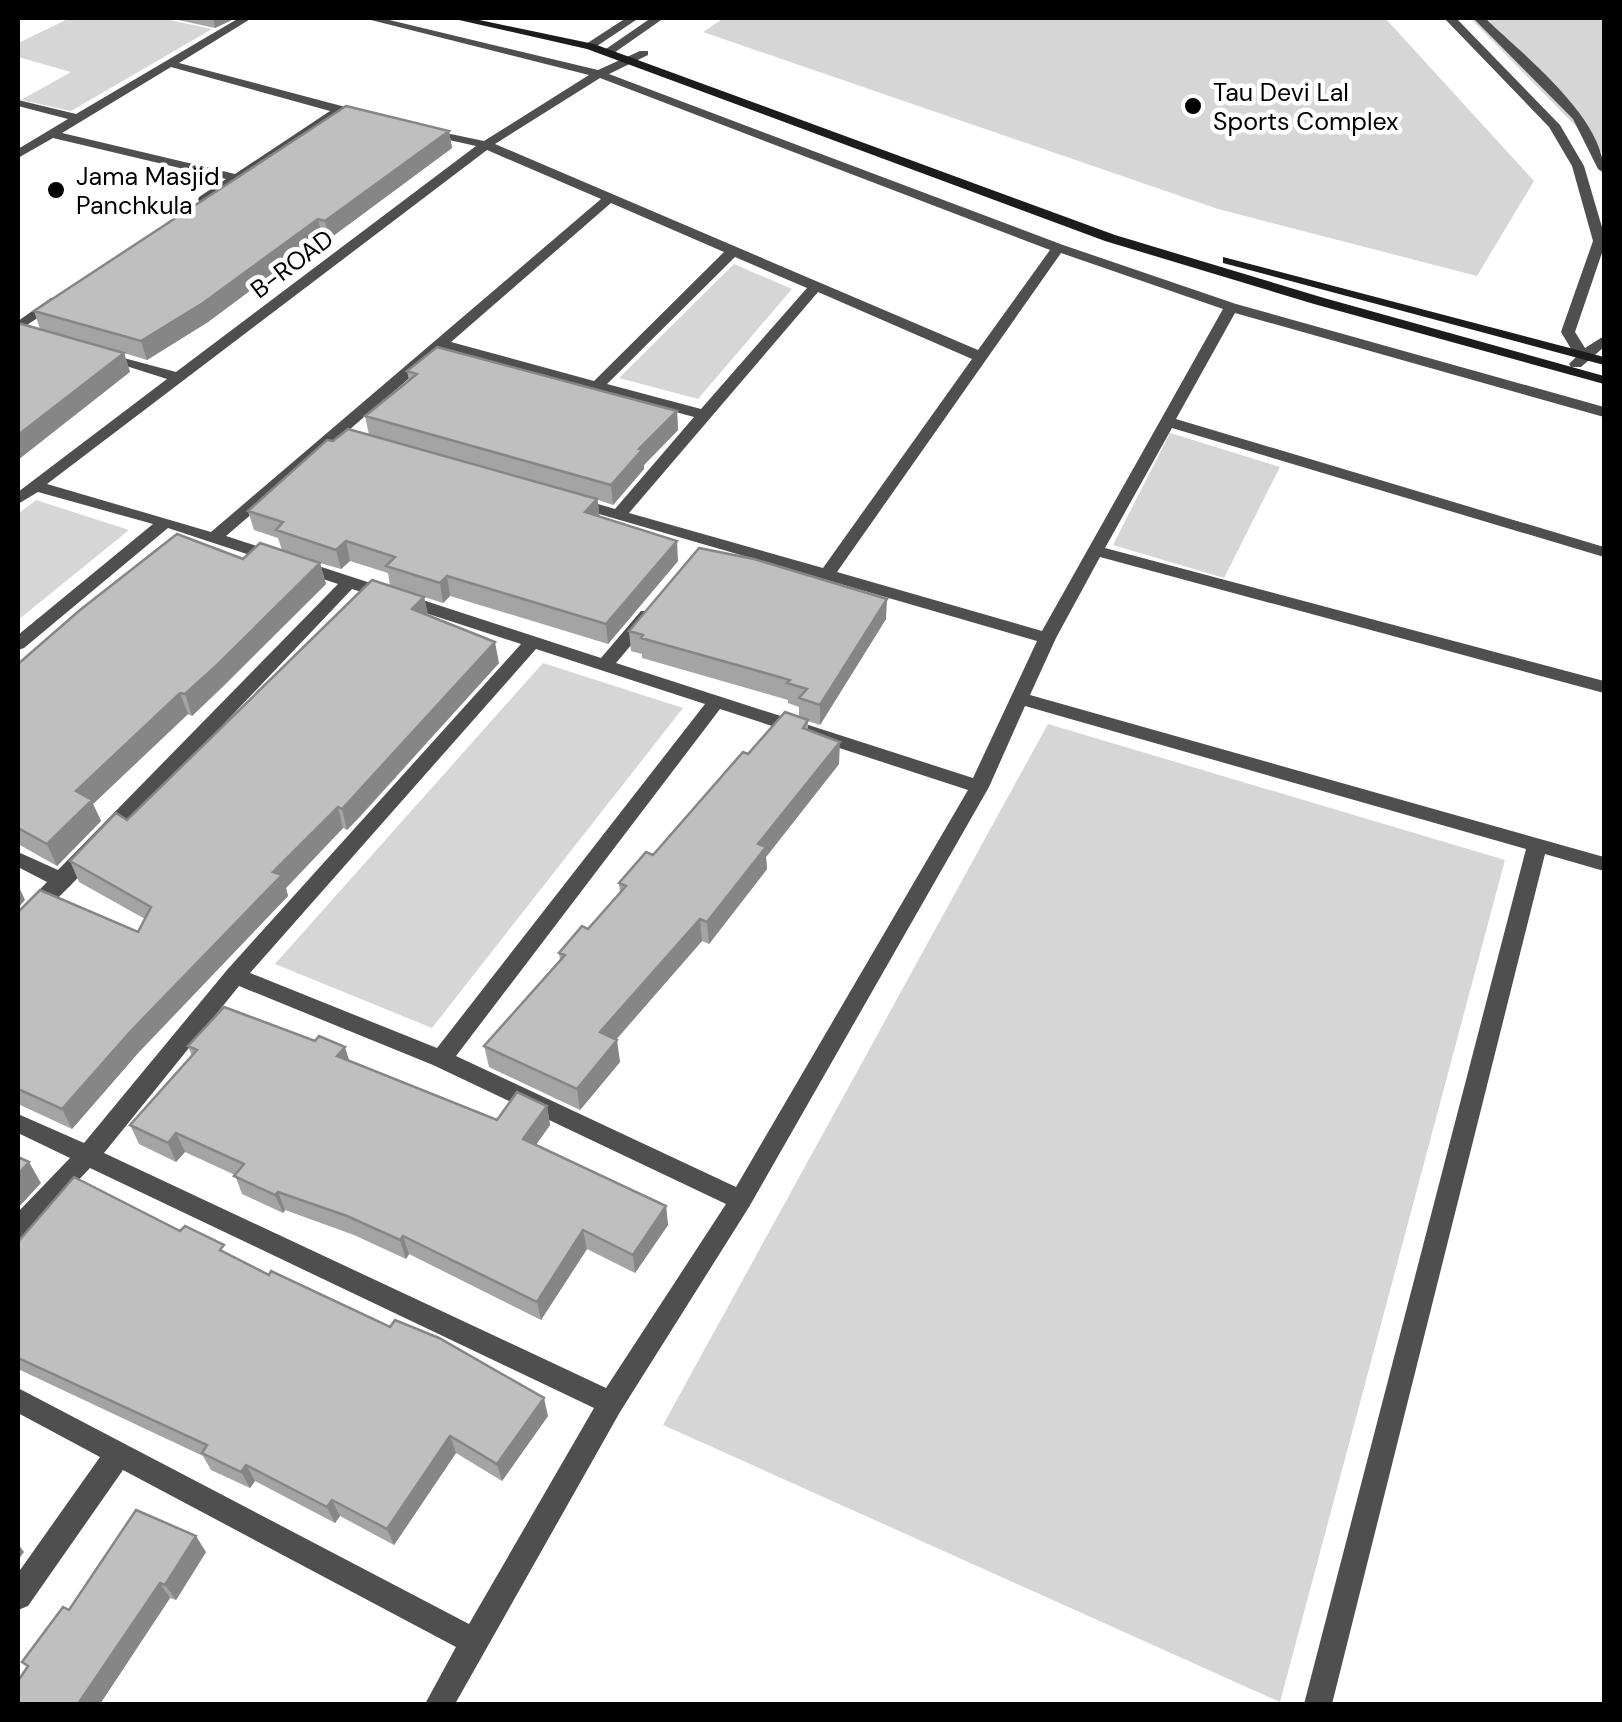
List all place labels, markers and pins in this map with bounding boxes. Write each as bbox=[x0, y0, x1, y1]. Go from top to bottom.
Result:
place label: Tau Devi Lal Sports Complex bbox=[1213, 76, 1399, 138]
marker: Tau Devi Lal Sports Complex bbox=[1182, 95, 1204, 117]
place label: Jama Masjid Panchkula bbox=[76, 160, 220, 222]
marker: Jama Masjid Panchkula bbox=[45, 179, 67, 201]

